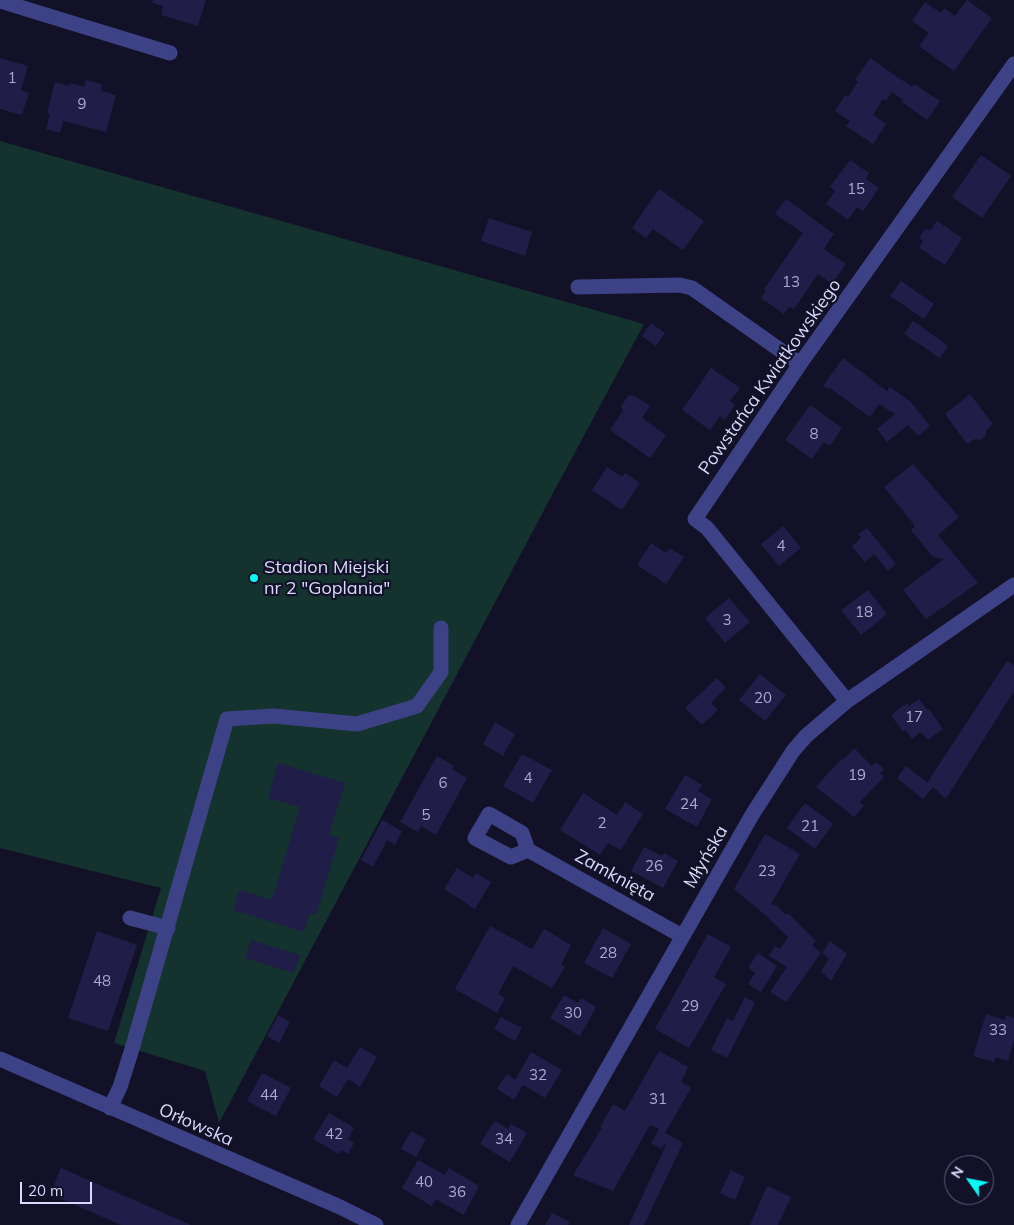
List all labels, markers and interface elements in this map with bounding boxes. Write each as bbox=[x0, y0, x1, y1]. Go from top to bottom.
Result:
house number: 1 bbox=[8, 69, 16, 87]
house number: 9 bbox=[78, 95, 86, 113]
house number: 15 bbox=[847, 180, 865, 198]
house number: 13 bbox=[782, 273, 800, 291]
street label: Powstańca Kwiatkowskiego bbox=[694, 275, 846, 479]
house number: 8 bbox=[810, 425, 818, 443]
house number: 4 bbox=[777, 537, 785, 555]
place label: Stadion Miejski nr 2 "Goplania" bbox=[264, 557, 390, 600]
marker: Stadion Miejski nr 2 "Goplania" bbox=[248, 572, 260, 584]
house number: 18 bbox=[855, 603, 873, 621]
house number: 3 bbox=[723, 611, 731, 629]
house number: 20 bbox=[754, 689, 772, 707]
house number: 17 bbox=[905, 708, 923, 726]
house number: 19 bbox=[848, 766, 866, 784]
house number: 4 bbox=[524, 769, 532, 787]
house number: 6 bbox=[439, 774, 447, 792]
house number: 24 bbox=[680, 795, 698, 813]
house number: 5 bbox=[422, 806, 430, 824]
house number: 2 bbox=[598, 814, 606, 832]
house number: 21 bbox=[801, 817, 819, 835]
street label: Młyńska bbox=[679, 822, 733, 892]
street label: Zamknięta bbox=[571, 845, 659, 907]
house number: 26 bbox=[645, 857, 663, 875]
house number: 23 bbox=[758, 862, 776, 880]
house number: 28 bbox=[599, 944, 617, 962]
house number: 48 bbox=[93, 972, 111, 990]
house number: 29 bbox=[681, 997, 699, 1015]
house number: 30 bbox=[564, 1004, 582, 1022]
house number: 33 bbox=[989, 1021, 1007, 1039]
house number: 32 bbox=[529, 1066, 547, 1084]
house number: 44 bbox=[260, 1086, 278, 1104]
house number: 31 bbox=[649, 1090, 667, 1108]
street label: Orłowska bbox=[155, 1099, 237, 1151]
house number: 42 bbox=[325, 1125, 343, 1143]
house number: 34 bbox=[495, 1130, 513, 1148]
north arrow bbox=[944, 1155, 994, 1205]
text: N bbox=[947, 1163, 968, 1182]
scale bar bbox=[22, 1172, 95, 1204]
house number: 40 bbox=[415, 1173, 433, 1191]
text: 20 m bbox=[28, 1181, 63, 1200]
house number: 36 bbox=[448, 1183, 466, 1201]

